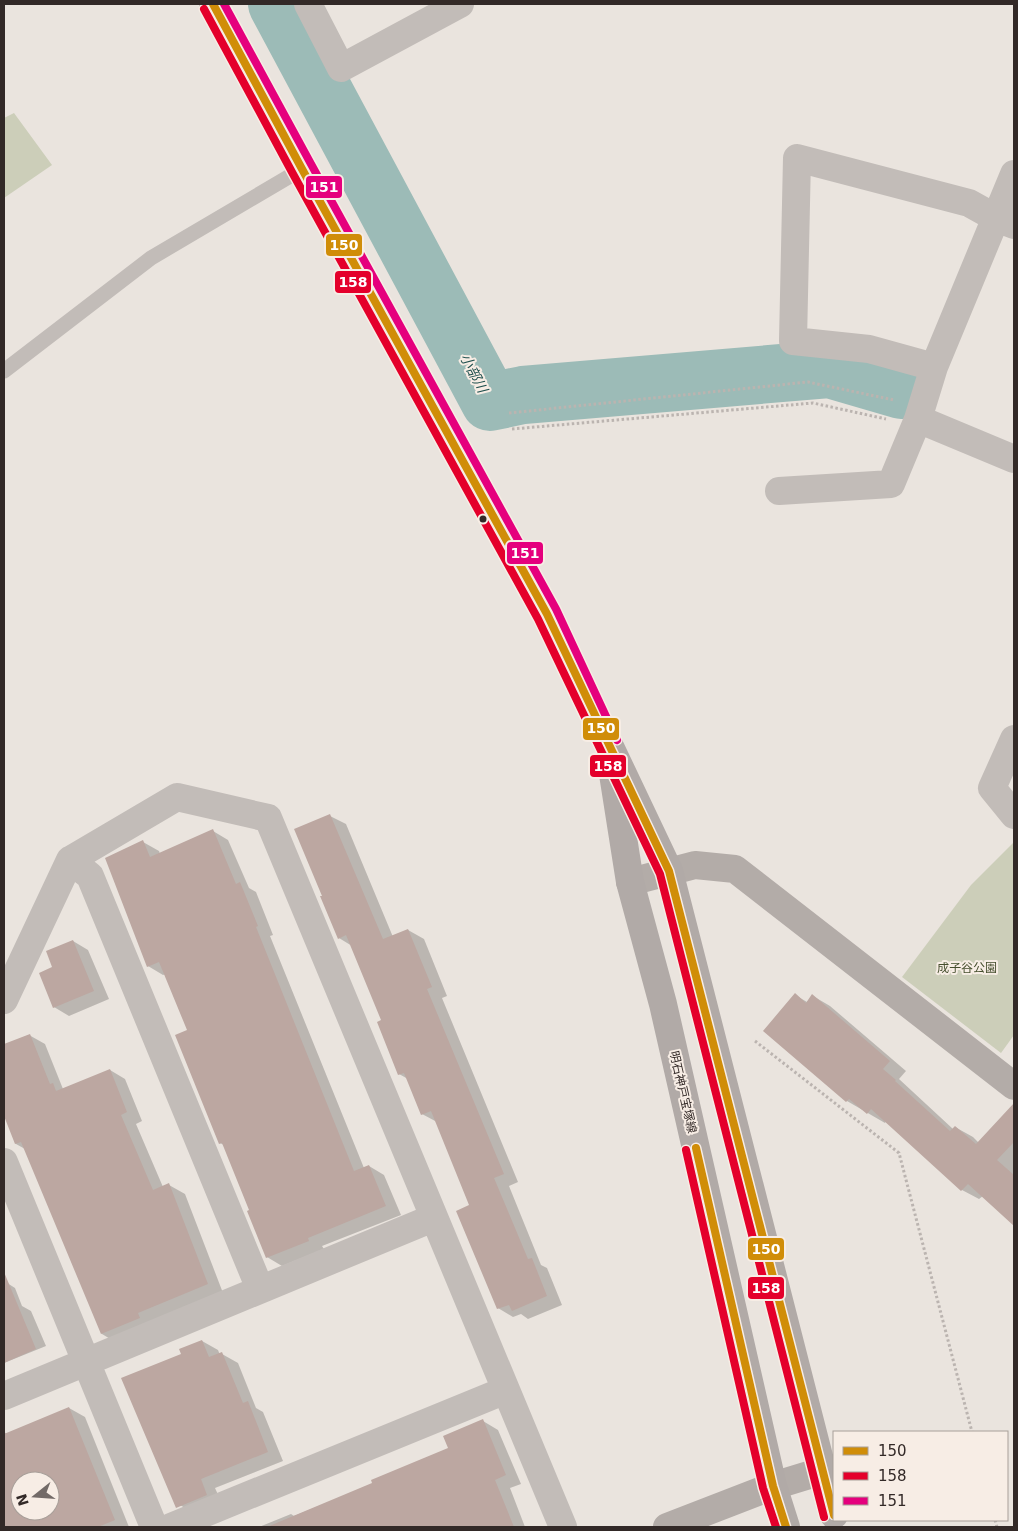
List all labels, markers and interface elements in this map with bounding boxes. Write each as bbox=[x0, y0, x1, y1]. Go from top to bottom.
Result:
line badge: 151 bbox=[305, 175, 343, 199]
text: 151 bbox=[309, 179, 339, 195]
line badge: 150 bbox=[325, 233, 363, 257]
text: 150 bbox=[329, 237, 359, 253]
line badge: 158 bbox=[334, 270, 372, 294]
text: 158 bbox=[338, 274, 368, 290]
water label: 小部川 bbox=[457, 351, 492, 397]
unlabelled marker bbox=[478, 514, 488, 524]
line badge: 151 bbox=[506, 541, 544, 565]
text: 151 bbox=[510, 545, 540, 561]
line badge: 150 bbox=[582, 717, 620, 741]
text: 150 bbox=[586, 720, 616, 736]
line badge: 158 bbox=[589, 754, 627, 778]
text: 158 bbox=[593, 758, 623, 774]
park label: 成子谷公園 bbox=[937, 961, 997, 975]
street label: 明石神戸宝塚線 bbox=[667, 1049, 699, 1135]
line badge: 150 bbox=[747, 1237, 785, 1261]
text: 150 bbox=[751, 1241, 781, 1257]
line badge: 158 bbox=[747, 1276, 785, 1300]
text: 158 bbox=[751, 1280, 781, 1296]
legend bbox=[833, 1431, 1008, 1521]
text: 150 bbox=[878, 1442, 907, 1460]
text: 158 bbox=[878, 1467, 907, 1485]
north arrow bbox=[10, 1471, 60, 1521]
text: N bbox=[13, 1492, 32, 1508]
text: 151 bbox=[878, 1492, 907, 1510]

